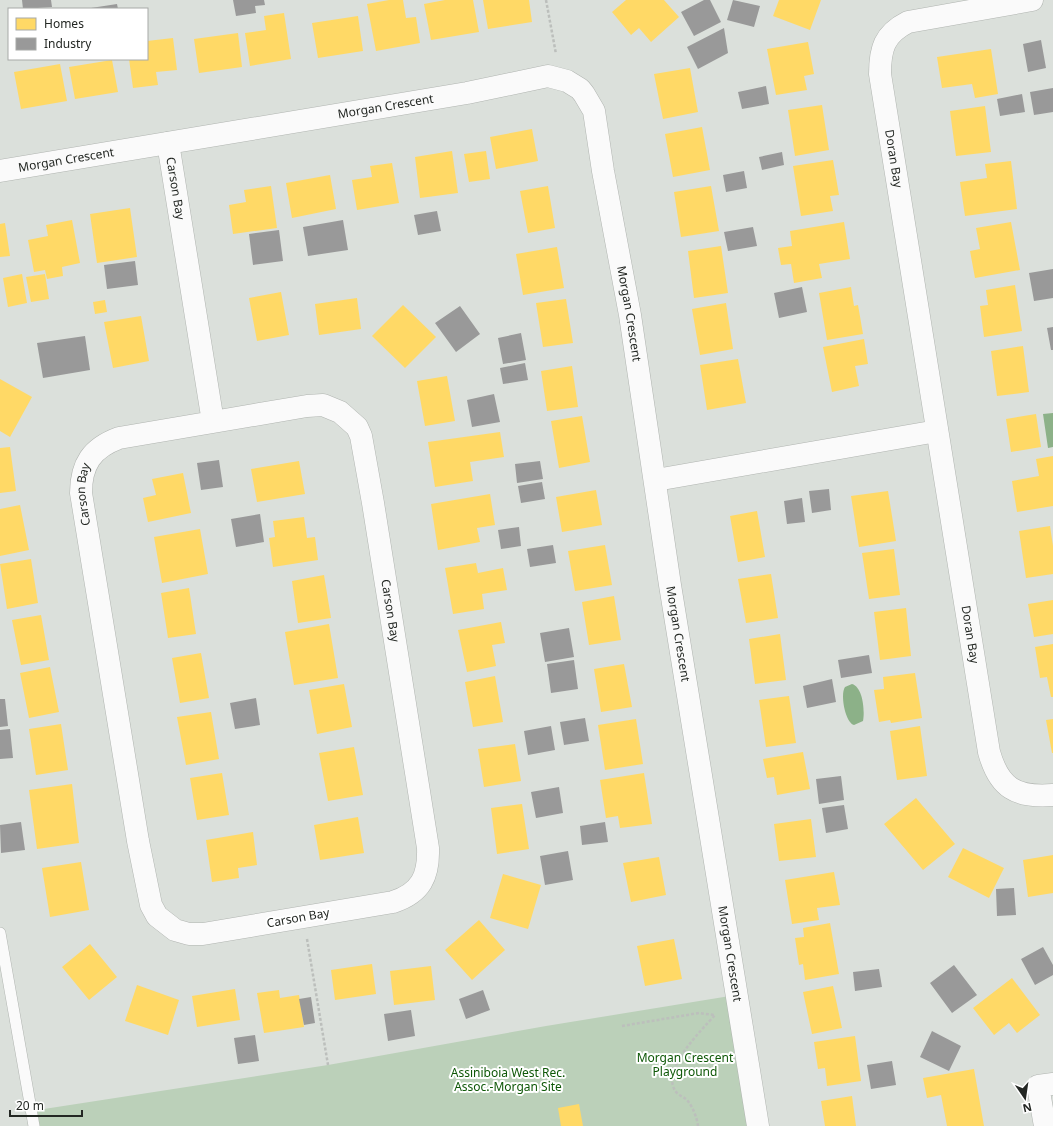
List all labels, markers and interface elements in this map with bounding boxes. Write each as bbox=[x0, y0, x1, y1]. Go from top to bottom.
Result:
legend bbox=[8, 8, 148, 60]
text: Homes bbox=[44, 15, 84, 32]
text: Industry bbox=[44, 35, 92, 52]
street label: Morgan Crescent bbox=[336, 90, 435, 122]
street label: Doran Bay bbox=[881, 128, 907, 190]
street label: Morgan Crescent bbox=[17, 143, 116, 176]
street label: Carson Bay bbox=[162, 156, 189, 222]
street label: Morgan Crescent bbox=[613, 264, 646, 363]
street label: Carson Bay bbox=[72, 459, 94, 527]
street label: Carson Bay bbox=[377, 578, 404, 644]
street label: Morgan Crescent bbox=[662, 585, 695, 684]
street label: Doran Bay bbox=[958, 604, 984, 666]
street label: Carson Bay bbox=[265, 903, 332, 931]
street label: Morgan Crescent bbox=[714, 905, 747, 1003]
park label: Morgan Crescent Playground bbox=[637, 1049, 734, 1080]
park label: Assiniboia West Rec. Assoc.-Morgan Site bbox=[451, 1064, 565, 1095]
north arrow bbox=[1005, 1078, 1045, 1118]
scale bar bbox=[10, 1092, 82, 1118]
text: 20 m bbox=[16, 1097, 44, 1114]
text: N bbox=[1021, 1100, 1033, 1117]

